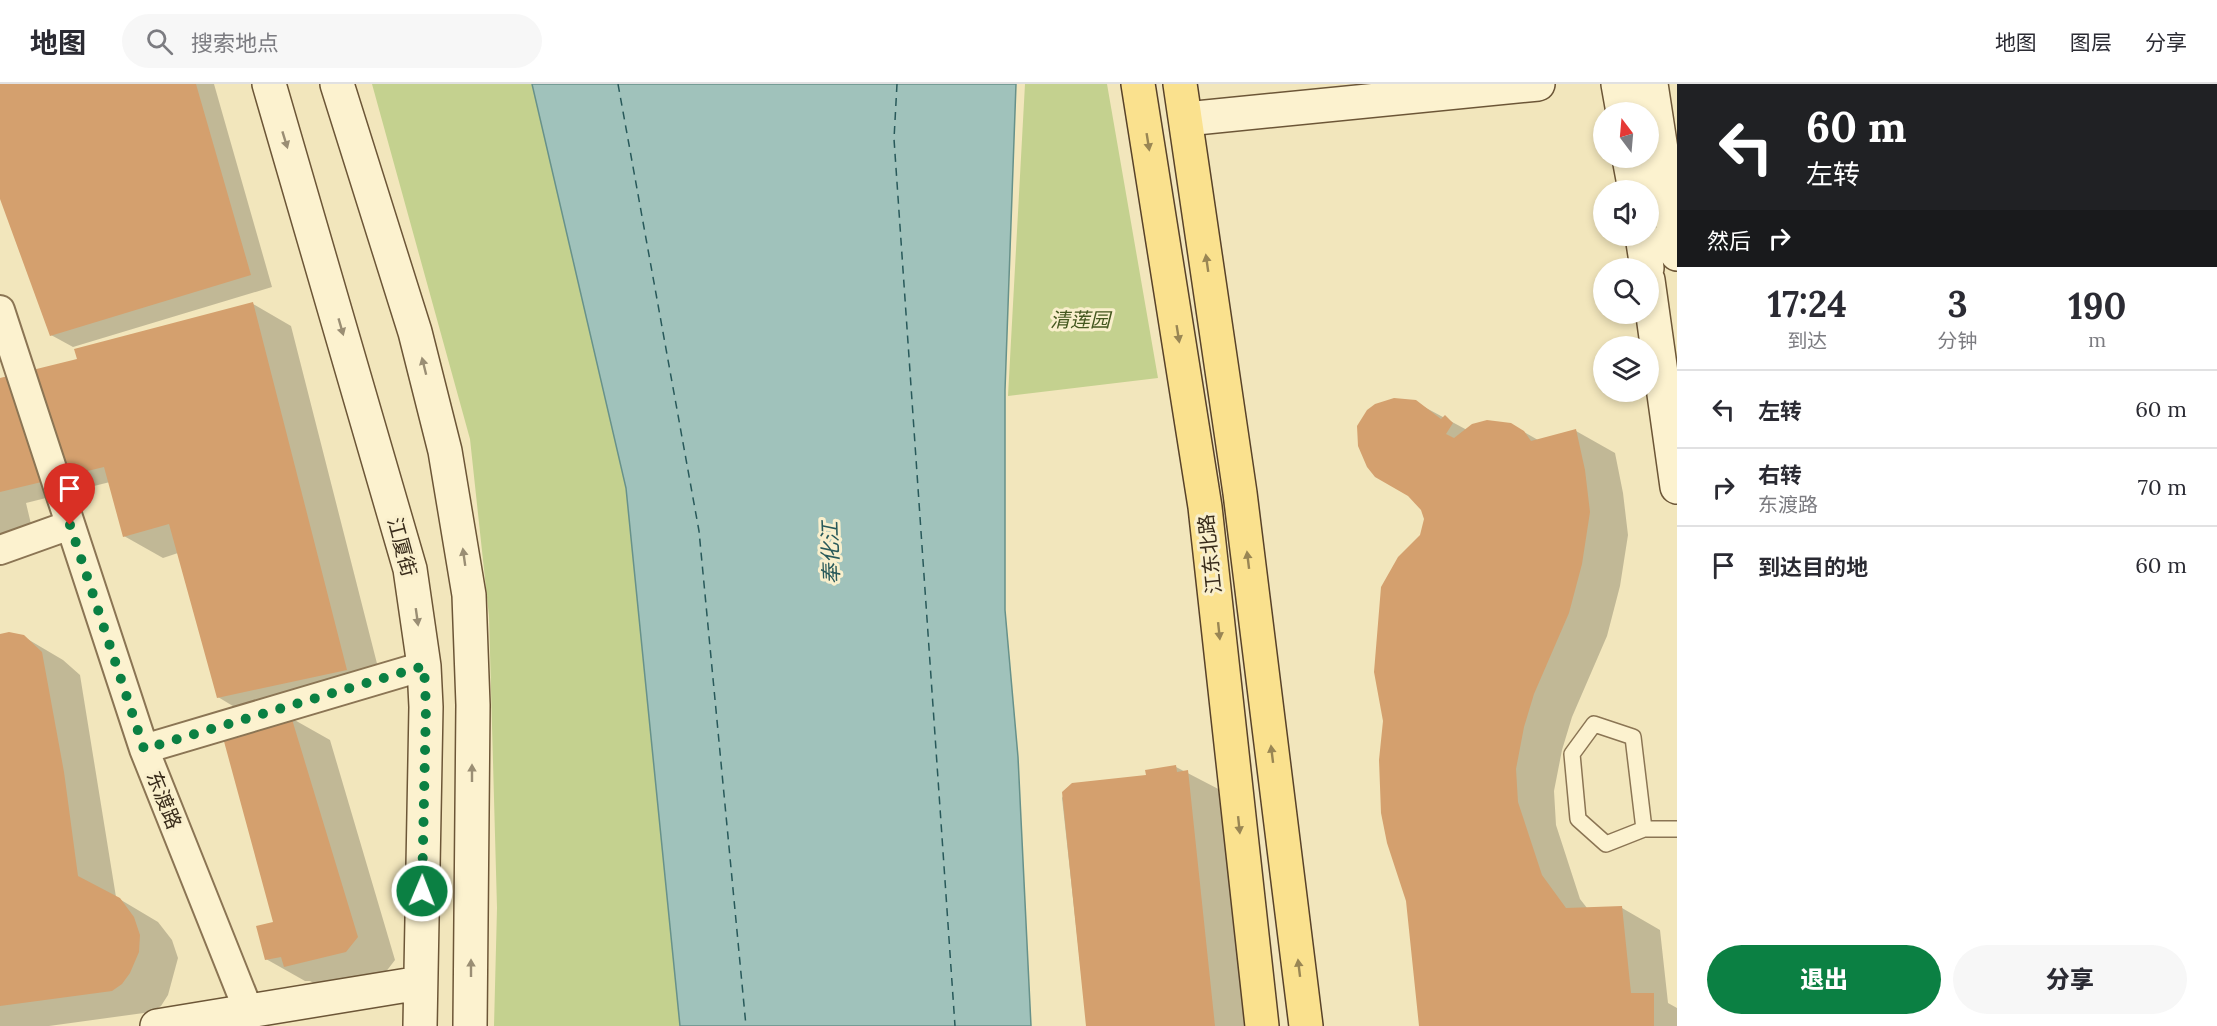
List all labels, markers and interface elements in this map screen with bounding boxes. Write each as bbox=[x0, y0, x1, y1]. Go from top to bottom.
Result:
search box bbox=[122, 14, 542, 68]
text: 地图 bbox=[30, 25, 86, 61]
icon: search bbox=[143, 25, 176, 58]
text: 搜索地点 bbox=[191, 29, 279, 57]
text: 地图 bbox=[1995, 29, 2037, 56]
text: 图层 bbox=[2070, 29, 2112, 56]
text: 分享 bbox=[2145, 29, 2187, 56]
text: 60 m bbox=[1806, 100, 1907, 154]
north arrow bbox=[1593, 102, 1659, 168]
map controls bbox=[1593, 102, 1659, 402]
icon: left bbox=[1707, 108, 1785, 186]
one-way arrow bbox=[281, 131, 290, 149]
one-way arrow bbox=[1143, 132, 1152, 151]
text: 左转 bbox=[1806, 157, 1860, 191]
button: sound bbox=[1593, 180, 1659, 246]
icon: right bbox=[1763, 222, 1796, 255]
text: 然后 bbox=[1707, 227, 1751, 255]
one-way arrow bbox=[1202, 253, 1211, 272]
button: search bbox=[1593, 258, 1659, 324]
text: 17:24 bbox=[1768, 281, 1847, 327]
text: 3 bbox=[1947, 281, 1968, 327]
text: 190 bbox=[2068, 283, 2126, 329]
park label: 清莲园 bbox=[1050, 307, 1113, 332]
one-way arrow bbox=[336, 318, 346, 336]
one-way arrow bbox=[1174, 325, 1183, 344]
text: m bbox=[2088, 327, 2106, 352]
text: 到达 bbox=[1787, 328, 1827, 353]
text: 分钟 bbox=[1938, 328, 1978, 353]
button: layers bbox=[1593, 336, 1659, 402]
one-way arrow bbox=[418, 357, 428, 375]
icon: left bbox=[1707, 393, 1740, 426]
text: 60 m bbox=[2135, 395, 2187, 423]
text: 左转 bbox=[1758, 397, 1802, 425]
text: 右转 bbox=[1758, 461, 1802, 489]
pin bbox=[44, 463, 95, 525]
icon: right bbox=[1707, 471, 1740, 504]
icon: arrive bbox=[53, 472, 86, 505]
text: 70 m bbox=[2138, 473, 2187, 501]
text: 东渡路 bbox=[1758, 492, 1818, 517]
street label: 江东北路 bbox=[1193, 513, 1226, 595]
street label: 江厦街 bbox=[383, 515, 422, 579]
water label: 奉化江 bbox=[816, 519, 845, 585]
one-way arrow bbox=[459, 547, 468, 566]
icon: arrive bbox=[1707, 549, 1740, 582]
one-way arrow bbox=[1244, 550, 1253, 569]
text: 60 m bbox=[2135, 551, 2187, 579]
text: 到达目的地 bbox=[1758, 553, 1868, 581]
one-way arrow bbox=[413, 607, 422, 626]
one-way arrow bbox=[1214, 622, 1223, 641]
one-way arrow bbox=[1268, 744, 1277, 763]
one-way arrow bbox=[467, 763, 477, 782]
street label: 东渡路 bbox=[142, 767, 187, 832]
one-way arrow bbox=[1235, 816, 1244, 835]
position arrow bbox=[390, 859, 454, 923]
button: 退出 bbox=[1707, 945, 1941, 1014]
button: 分享 bbox=[1953, 945, 2187, 1014]
one-way arrow bbox=[466, 958, 476, 977]
one-way arrow bbox=[1294, 958, 1303, 977]

